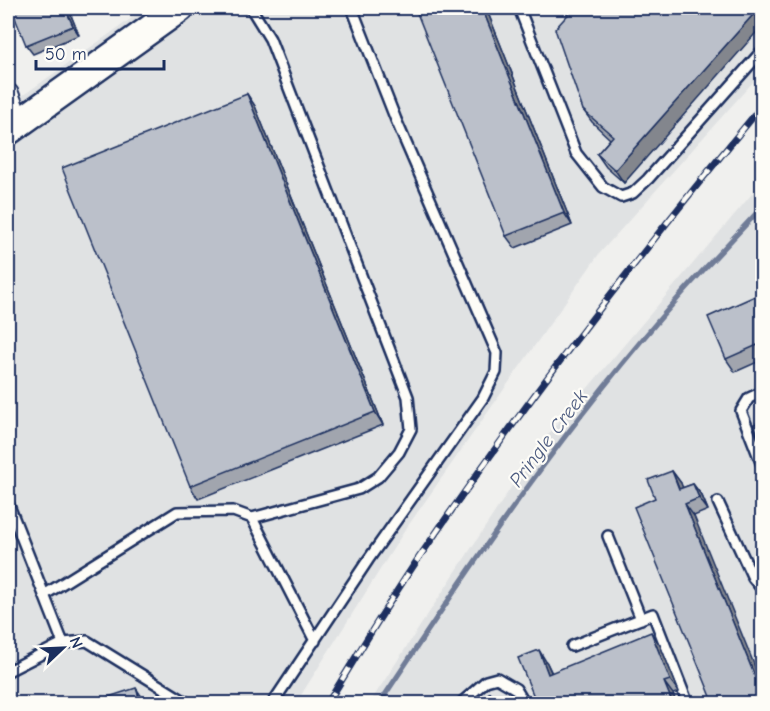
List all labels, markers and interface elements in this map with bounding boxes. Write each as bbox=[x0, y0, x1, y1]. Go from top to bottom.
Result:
scale bar bbox=[36, 33, 164, 71]
text: 50 m bbox=[45, 44, 87, 65]
water label: Pringle Creek bbox=[504, 385, 593, 491]
north arrow bbox=[33, 618, 93, 678]
text: N bbox=[66, 634, 86, 651]

